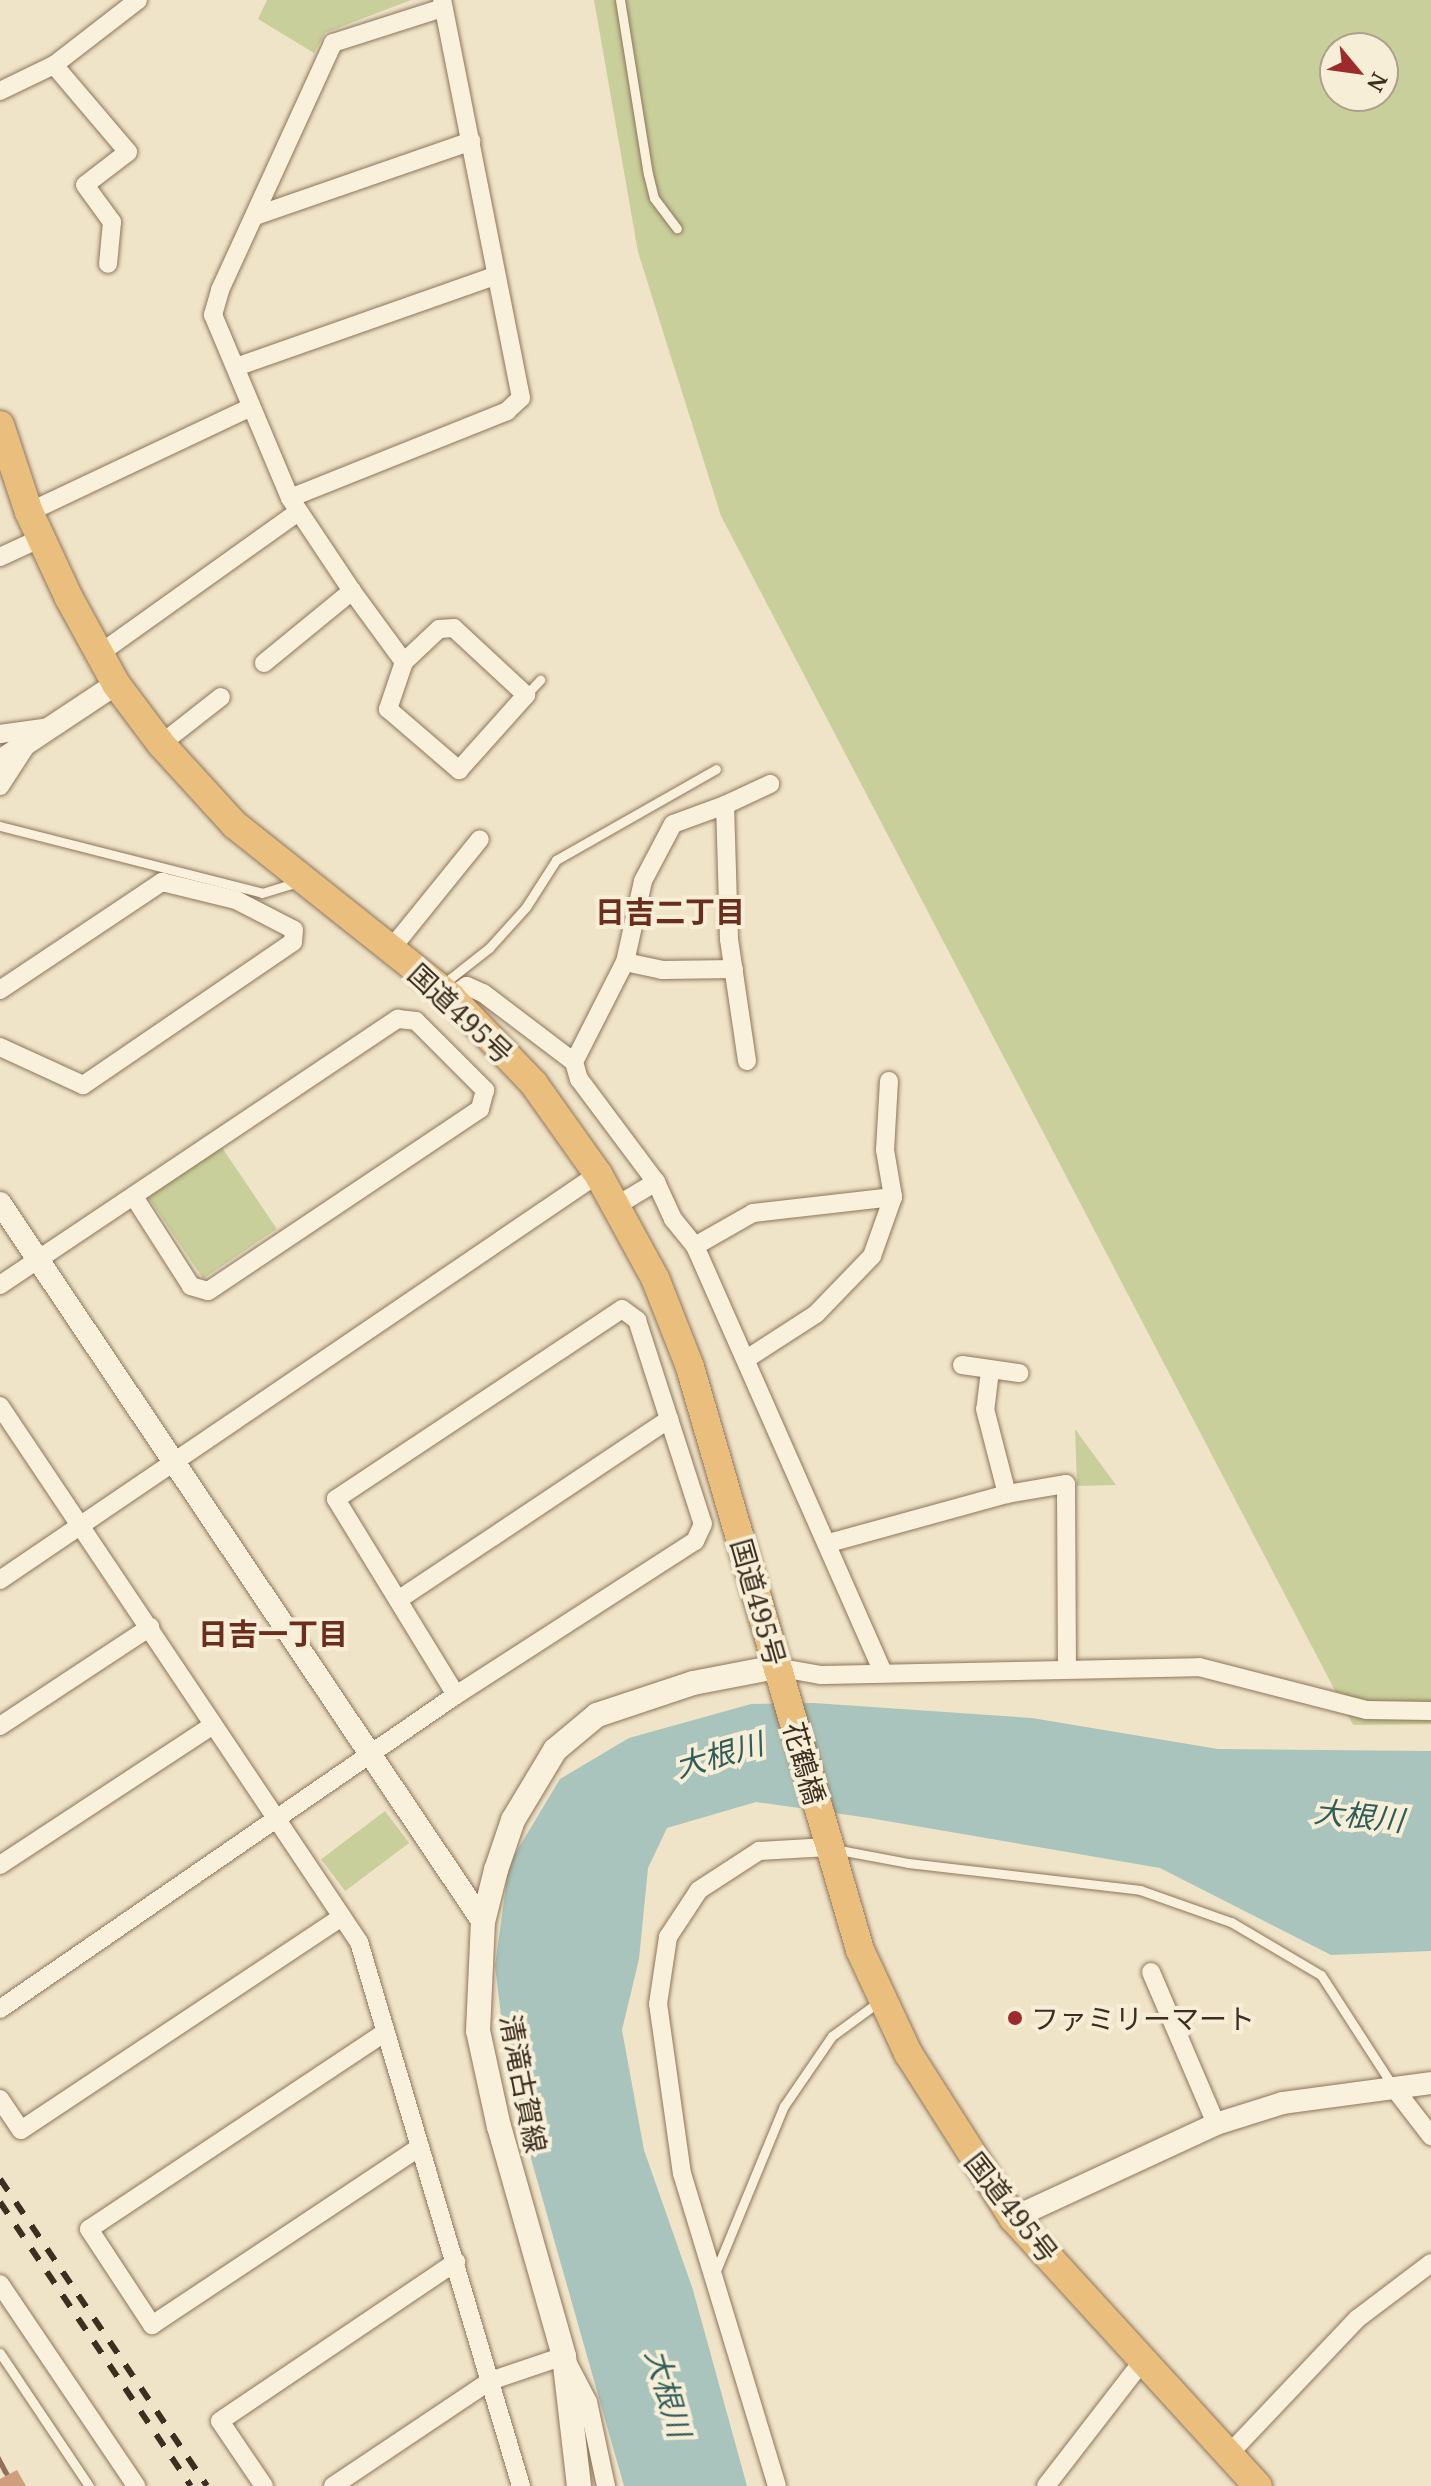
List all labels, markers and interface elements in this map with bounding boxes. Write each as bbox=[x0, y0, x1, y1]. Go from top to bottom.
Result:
north arrow bbox=[1319, 32, 1399, 112]
text: N bbox=[1361, 68, 1396, 98]
district label: 日吉二丁目 bbox=[595, 894, 745, 930]
street label: 国道495号 bbox=[402, 956, 520, 1070]
street label: 国道495号 bbox=[725, 1534, 793, 1670]
district label: 日吉一丁目 bbox=[198, 1616, 348, 1652]
street label: 花鶴橋 bbox=[777, 1718, 833, 1808]
water label: 大根川 bbox=[671, 1725, 767, 1785]
water label: 大根川 bbox=[1312, 1793, 1406, 1839]
place label: ファミリーマート bbox=[1031, 2001, 1255, 2035]
marker: ファミリーマート bbox=[1006, 2009, 1024, 2027]
street label: 清滝古賀線 bbox=[494, 2012, 554, 2156]
street label: 国道495号 bbox=[958, 2145, 1066, 2269]
water label: 大根川 bbox=[638, 2345, 698, 2441]

